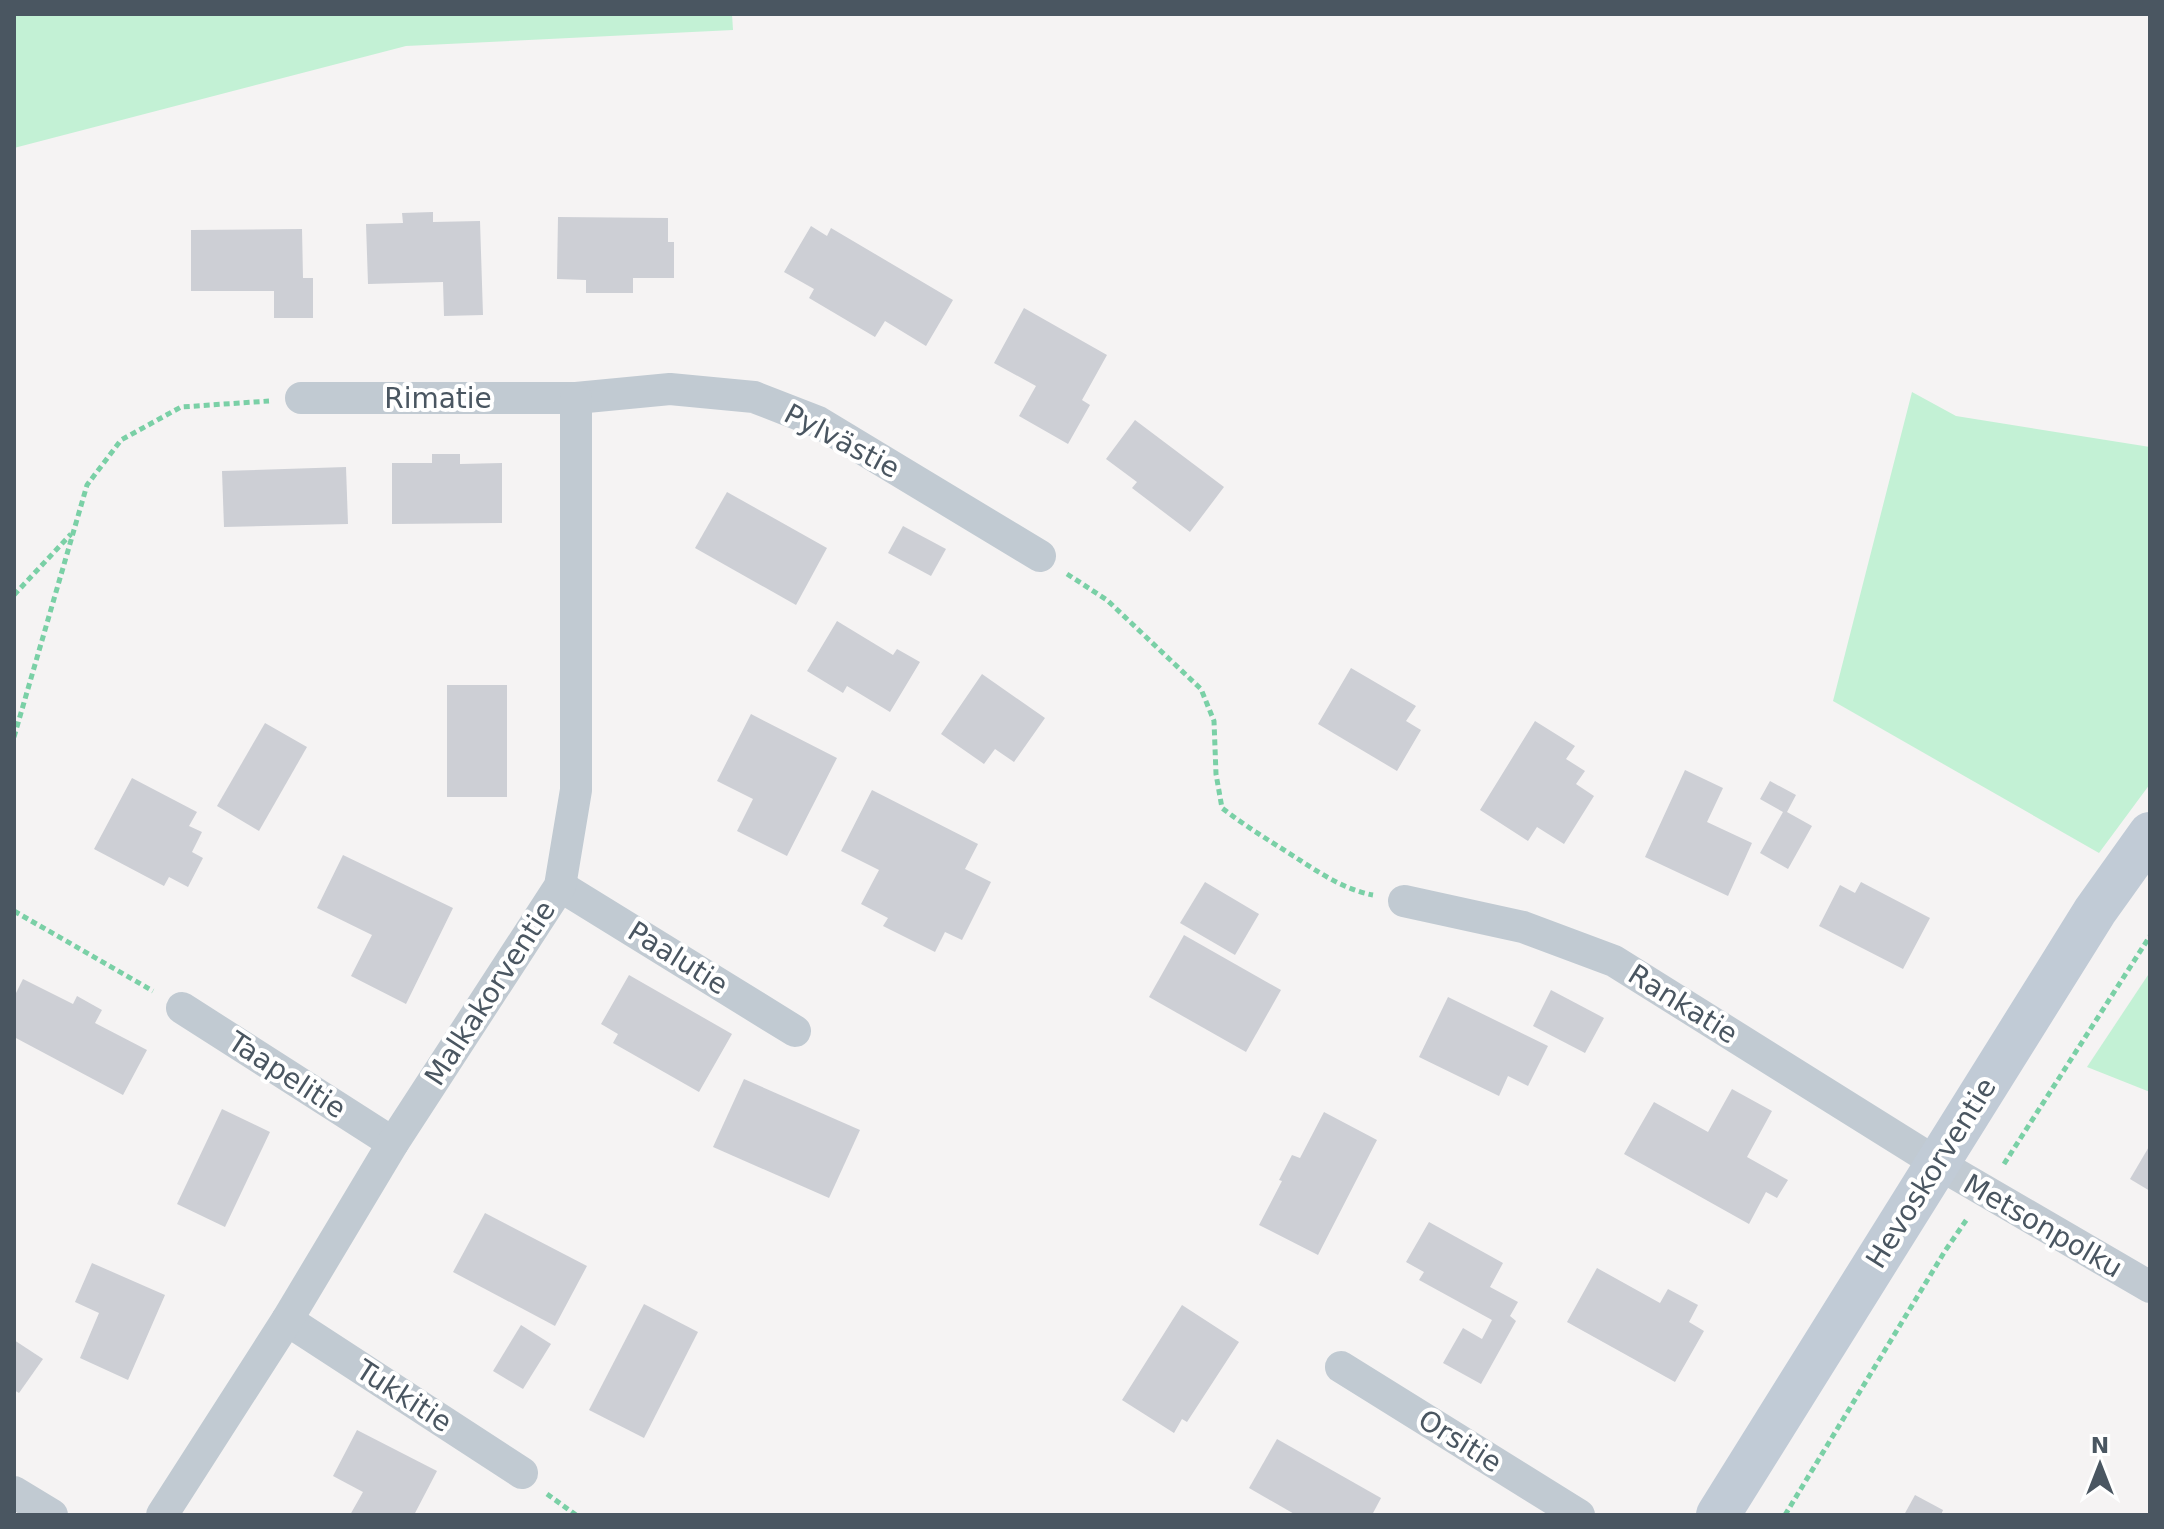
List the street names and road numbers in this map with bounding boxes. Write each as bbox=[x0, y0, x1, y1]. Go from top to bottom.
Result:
street label: Rimatie bbox=[384, 382, 492, 415]
street label: Pylvästie bbox=[779, 397, 905, 485]
street label: Malkakorventie bbox=[418, 895, 562, 1091]
street label: Paalutie bbox=[622, 914, 734, 1002]
street label: Rankatie bbox=[1622, 958, 1744, 1050]
street label: Taapelitie bbox=[221, 1024, 352, 1125]
street label: Hevoskorventie bbox=[1859, 1072, 2003, 1274]
street label: Metsonpolku bbox=[1958, 1167, 2128, 1285]
street label: Tukkitie bbox=[349, 1353, 458, 1439]
street label: Orsitie bbox=[1412, 1403, 1508, 1479]

